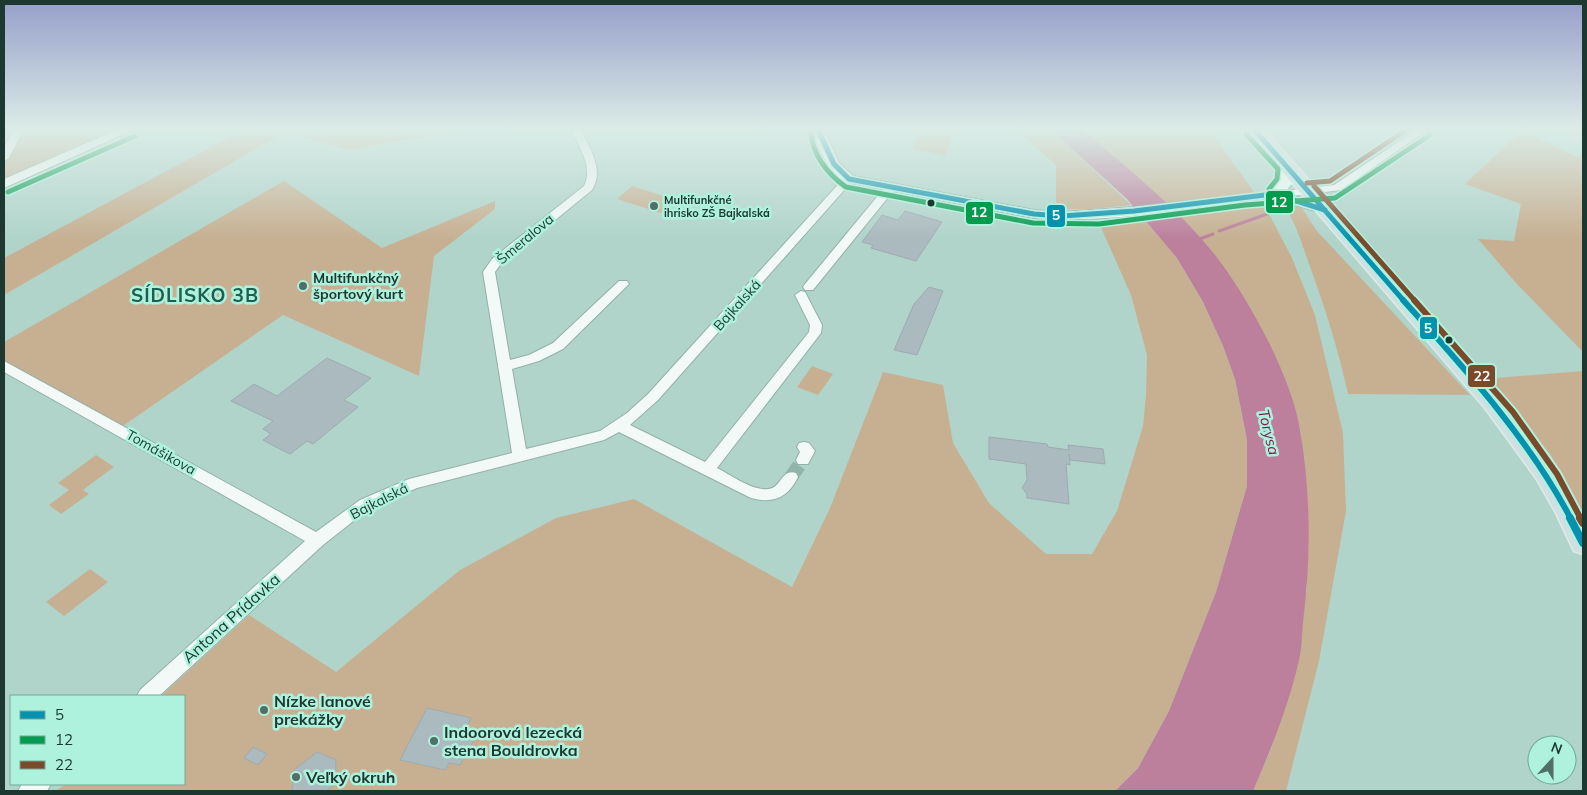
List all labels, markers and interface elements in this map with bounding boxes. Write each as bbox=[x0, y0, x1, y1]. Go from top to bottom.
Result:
line badge: 12 bbox=[1265, 190, 1294, 214]
place label: Multifunkčné ihrisko ZŠ Bajkalská bbox=[664, 193, 770, 220]
text: 12 bbox=[1271, 193, 1287, 211]
unlabelled marker bbox=[926, 198, 936, 208]
marker: Multifunkčné ihrisko ZŠ Bajkalská bbox=[648, 200, 660, 212]
line badge: 12 bbox=[965, 201, 994, 225]
text: 12 bbox=[971, 203, 987, 221]
line badge: 5 bbox=[1046, 204, 1066, 228]
text: 5 bbox=[1052, 206, 1060, 224]
street label: Šmeralova bbox=[493, 210, 557, 268]
place label: Multifunkčný športový kurt bbox=[313, 269, 404, 303]
street label: Bajkalská bbox=[709, 276, 765, 334]
marker: Multifunkčný športový kurt bbox=[297, 280, 309, 292]
district label: SÍDLISKO 3B bbox=[131, 283, 259, 307]
line badge: 5 bbox=[1419, 316, 1438, 340]
text: 5 bbox=[1424, 319, 1432, 337]
unlabelled marker bbox=[1444, 335, 1454, 345]
line badge: 22 bbox=[1467, 364, 1496, 388]
text: 22 bbox=[1474, 367, 1490, 385]
water label: Torysa bbox=[1254, 407, 1284, 457]
street label: Tomášikova bbox=[123, 425, 199, 479]
street label: Bajkalská bbox=[347, 479, 411, 523]
street label: Antona Prídavka bbox=[178, 569, 284, 667]
place label: Nízke lanové prekážky bbox=[274, 691, 371, 729]
legend bbox=[10, 695, 185, 785]
marker: Nízke lanové prekážky bbox=[258, 704, 270, 716]
text: 5 bbox=[55, 705, 64, 724]
place label: Indoorová lezecká stena Bouldrovka bbox=[444, 722, 582, 760]
text: 12 bbox=[55, 730, 73, 749]
marker: Indoorová lezecká stena Bouldrovka bbox=[428, 735, 440, 747]
north arrow bbox=[1527, 735, 1577, 785]
text: N bbox=[1548, 738, 1565, 758]
text: 22 bbox=[55, 755, 73, 774]
place label: Veľký okruh bbox=[305, 767, 396, 787]
marker: Veľký okruh bbox=[290, 771, 302, 783]

